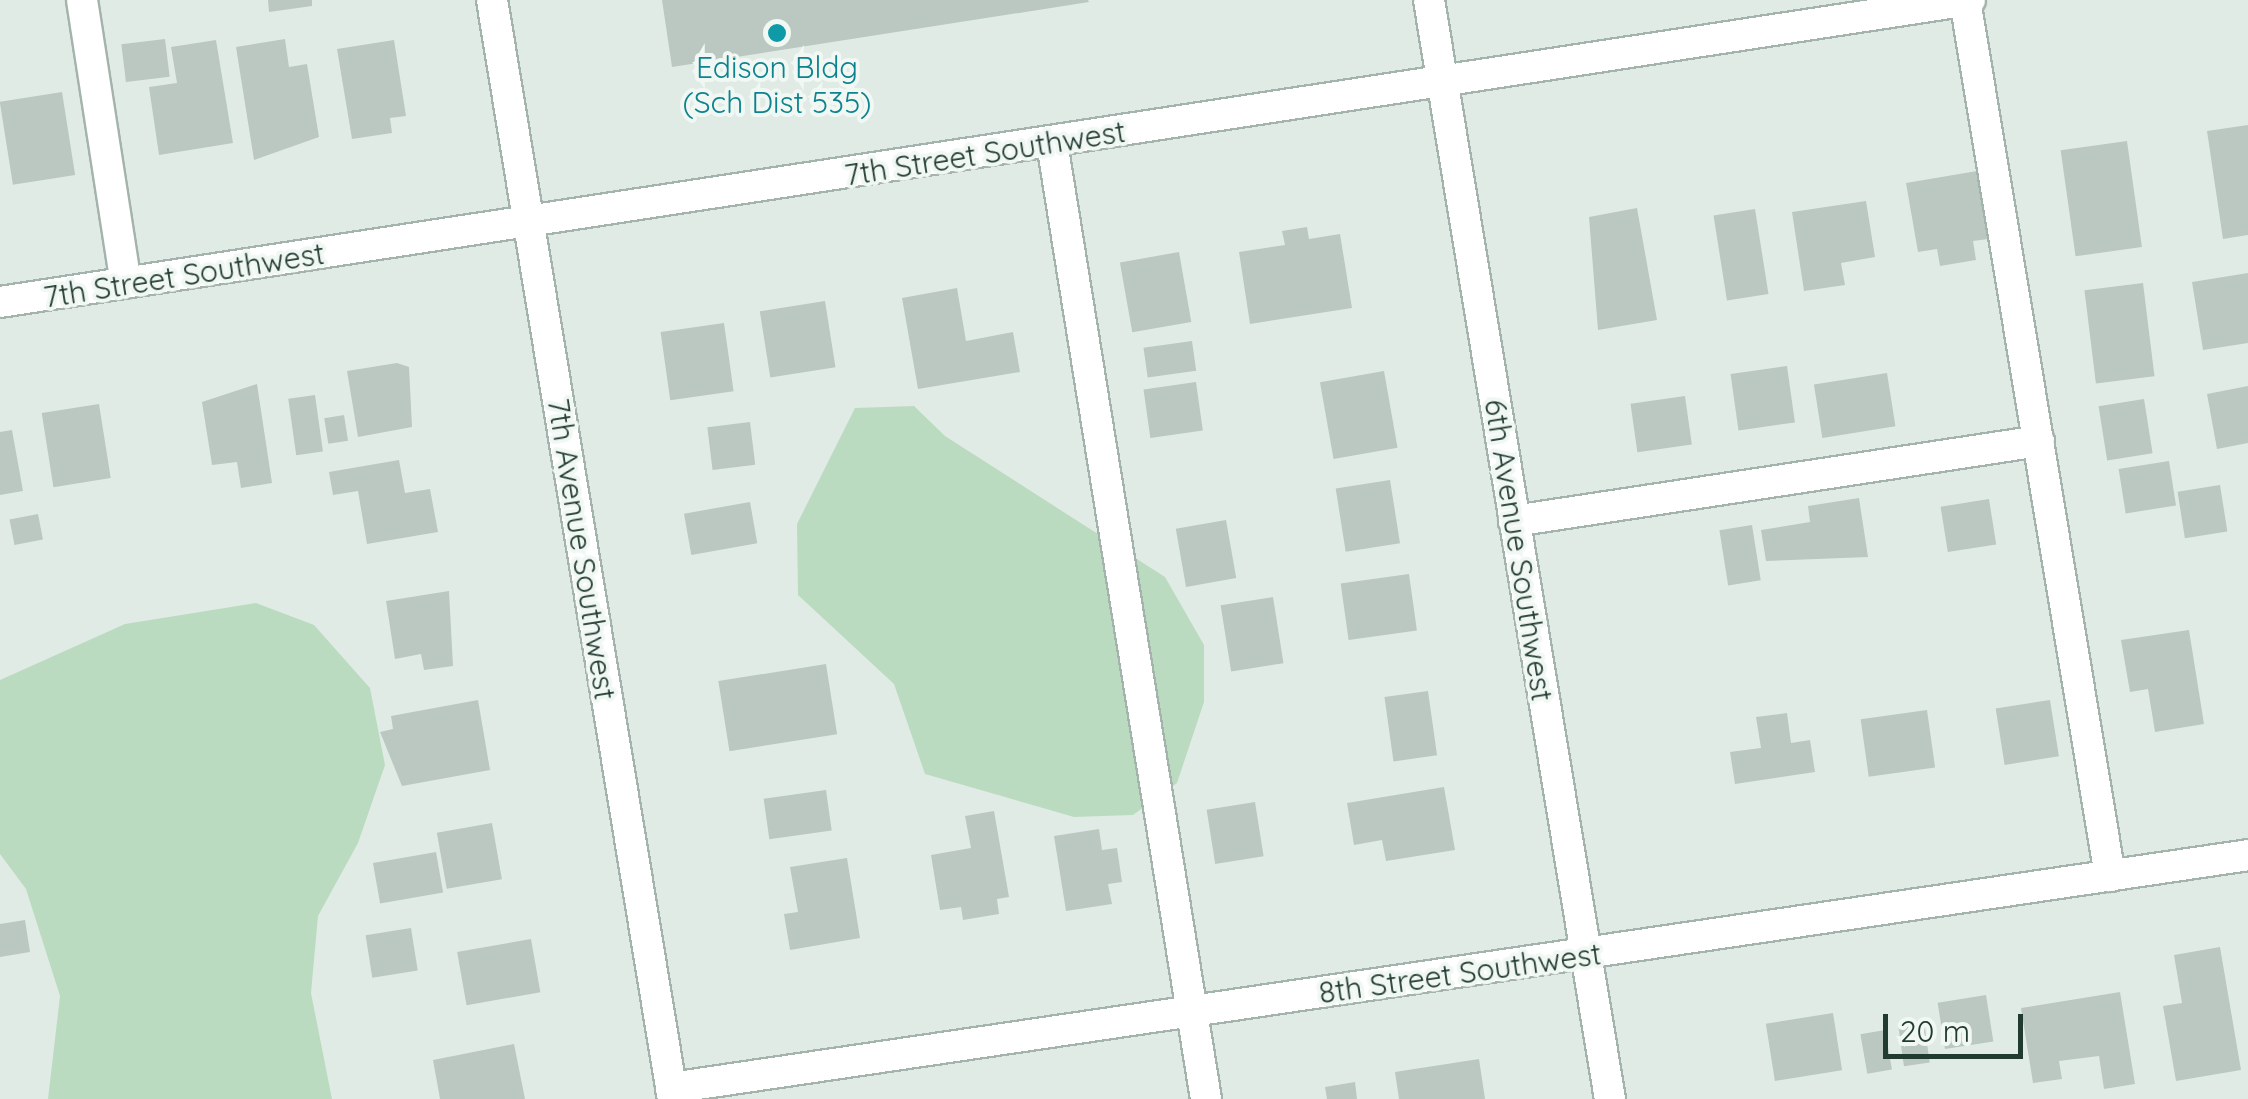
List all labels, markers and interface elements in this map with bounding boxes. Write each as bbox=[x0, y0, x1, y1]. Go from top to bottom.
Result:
marker: Edison Bldg (Sch Dist 535) bbox=[766, 22, 788, 44]
place label: Edison Bldg (Sch Dist 535) bbox=[683, 49, 871, 120]
street label: 7th Street Southwest bbox=[842, 113, 1128, 193]
street label: 7th Street Southwest bbox=[41, 235, 327, 315]
street label: 7th Avenue Southwest bbox=[540, 396, 624, 702]
street label: 6th Avenue Southwest bbox=[1477, 396, 1561, 704]
street label: 8th Street Southwest bbox=[1316, 935, 1604, 1011]
scale bar bbox=[1888, 994, 2028, 1056]
text: 20 m bbox=[1900, 1012, 1970, 1050]

